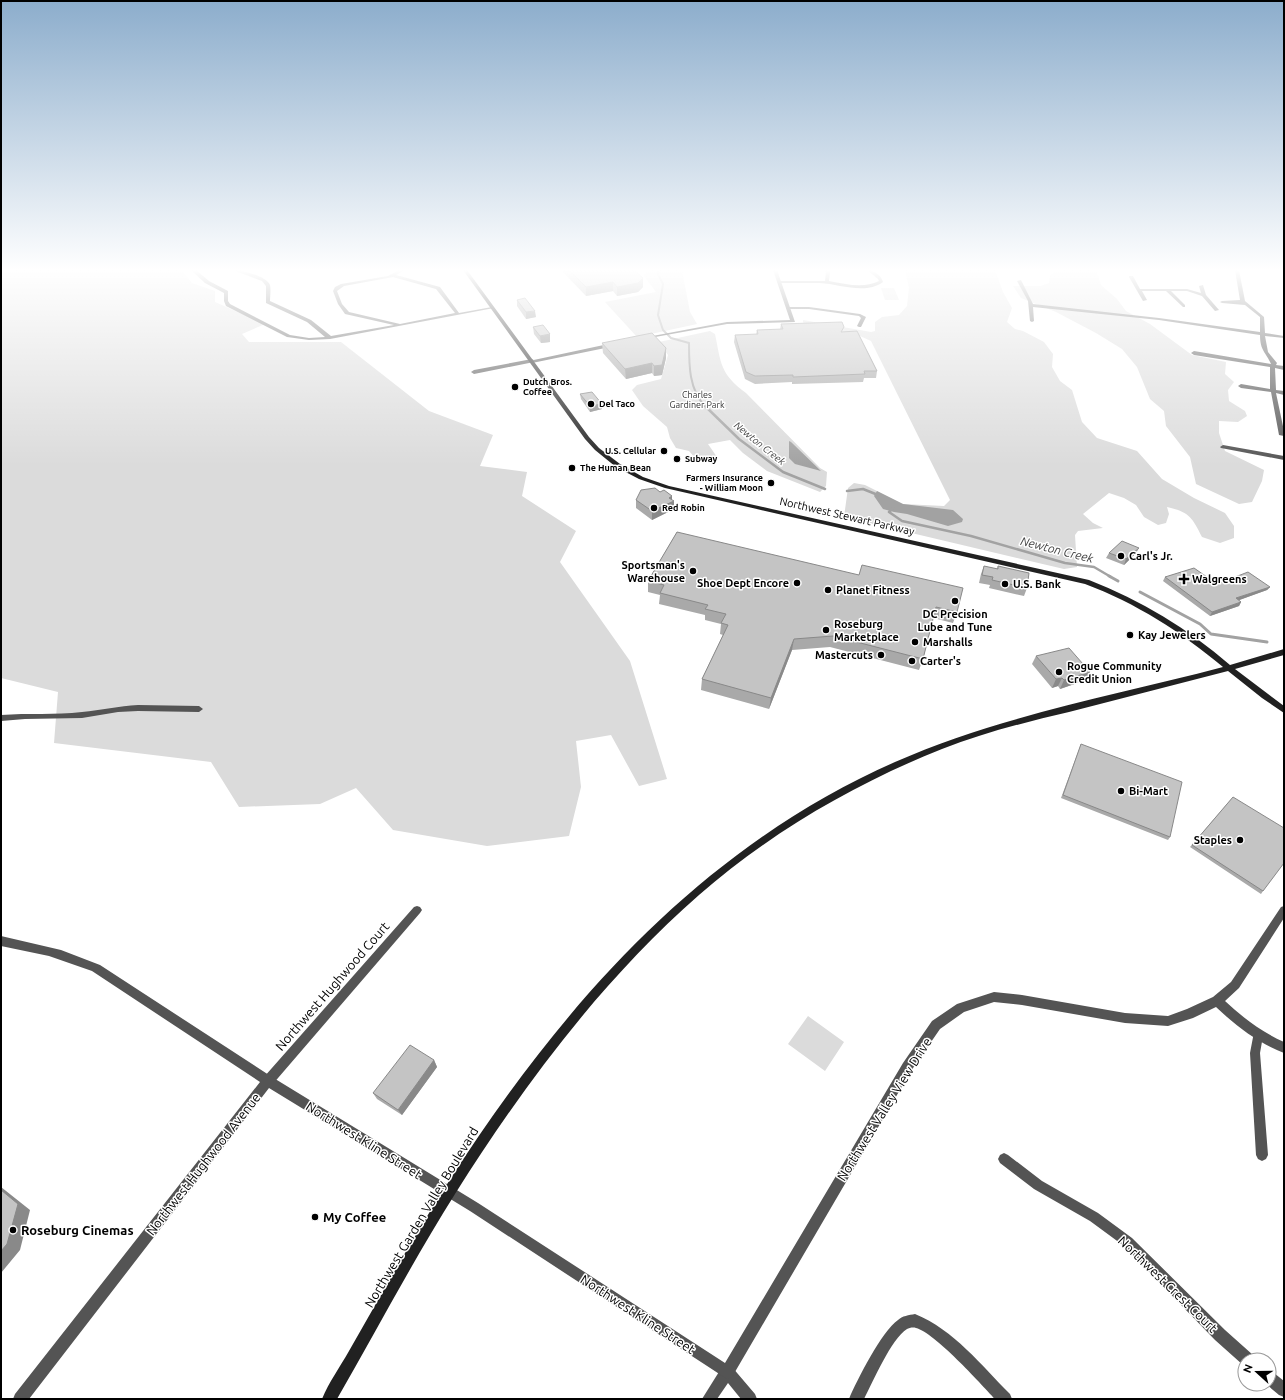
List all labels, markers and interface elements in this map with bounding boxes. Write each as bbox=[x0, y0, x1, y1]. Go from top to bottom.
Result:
place label: Dutch Bros. Coffee bbox=[523, 377, 572, 397]
marker: Dutch Bros. Coffee bbox=[510, 382, 520, 392]
park label: Charles Gardiner Park bbox=[670, 390, 725, 410]
marker: Del Taco bbox=[586, 399, 596, 409]
place label: Del Taco bbox=[599, 399, 635, 409]
water label: Newton Creek bbox=[732, 420, 788, 468]
place label: U.S. Cellular bbox=[605, 446, 656, 456]
marker: U.S. Cellular bbox=[659, 446, 669, 456]
marker: Subway bbox=[672, 454, 682, 464]
place label: Subway bbox=[685, 454, 717, 464]
marker: The Human Bean bbox=[567, 463, 577, 473]
place label: The Human Bean bbox=[580, 463, 651, 473]
place label: Farmers Insurance - William Moon bbox=[686, 473, 763, 493]
marker: Farmers Insurance - William Moon bbox=[766, 478, 776, 488]
street label: Northwest Stewart Parkway bbox=[778, 495, 916, 538]
marker: Red Robin bbox=[649, 503, 659, 513]
place label: Red Robin bbox=[662, 503, 705, 513]
water label: Newton Creek bbox=[1019, 534, 1096, 565]
place label: Carl's Jr. bbox=[1129, 550, 1173, 562]
marker: Carl's Jr. bbox=[1116, 551, 1126, 561]
place label: Sportsman's Warehouse bbox=[622, 559, 685, 584]
marker: Sportsman's Warehouse bbox=[688, 566, 698, 576]
place label: Walgreens bbox=[1192, 573, 1247, 585]
marker: Walgreens bbox=[1179, 574, 1189, 584]
place label: Shoe Dept Encore bbox=[697, 577, 789, 589]
marker: Shoe Dept Encore bbox=[792, 578, 802, 588]
place label: U.S. Bank bbox=[1013, 578, 1062, 590]
marker: U.S. Bank bbox=[1000, 579, 1010, 589]
place label: Planet Fitness bbox=[836, 584, 910, 596]
marker: Planet Fitness bbox=[823, 585, 833, 595]
marker: DC Precision Lube and Tune bbox=[950, 596, 960, 606]
place label: DC Precision Lube and Tune bbox=[918, 608, 992, 633]
place label: Roseburg Marketplace bbox=[834, 618, 899, 643]
marker: Roseburg Marketplace bbox=[821, 625, 831, 635]
place label: Kay Jewelers bbox=[1138, 629, 1206, 641]
marker: Kay Jewelers bbox=[1125, 630, 1135, 640]
place label: Marshalls bbox=[923, 636, 973, 648]
marker: Marshalls bbox=[910, 637, 920, 647]
place label: Mastercuts bbox=[815, 649, 873, 661]
marker: Mastercuts bbox=[876, 650, 886, 660]
place label: Carter's bbox=[920, 655, 961, 667]
marker: Carter's bbox=[907, 656, 917, 666]
place label: Rogue Community Credit Union bbox=[1067, 660, 1162, 685]
marker: Rogue Community Credit Union bbox=[1054, 667, 1064, 677]
place label: Bi-Mart bbox=[1129, 785, 1168, 797]
marker: Bi-Mart bbox=[1116, 786, 1126, 796]
place label: Staples bbox=[1194, 834, 1232, 846]
marker: Staples bbox=[1235, 835, 1245, 845]
street label: Northwest Hughwood Court bbox=[272, 919, 392, 1053]
street label: Northwest Valley View Drive bbox=[834, 1035, 934, 1183]
street label: Northwest Hughwood Avenue bbox=[143, 1090, 263, 1238]
street label: Northwest Kline Street bbox=[304, 1099, 424, 1181]
street label: Northwest Garden Valley Boulevard bbox=[361, 1124, 481, 1310]
place label: My Coffee bbox=[323, 1210, 386, 1224]
marker: My Coffee bbox=[310, 1212, 320, 1222]
place label: Roseburg Cinemas bbox=[21, 1223, 134, 1237]
marker: Roseburg Cinemas bbox=[8, 1225, 18, 1235]
street label: Northwest Crest Court bbox=[1116, 1233, 1220, 1335]
street label: Northwest Kline Street bbox=[578, 1272, 698, 1356]
north arrow bbox=[1237, 1352, 1277, 1392]
text: N bbox=[1241, 1362, 1255, 1374]

